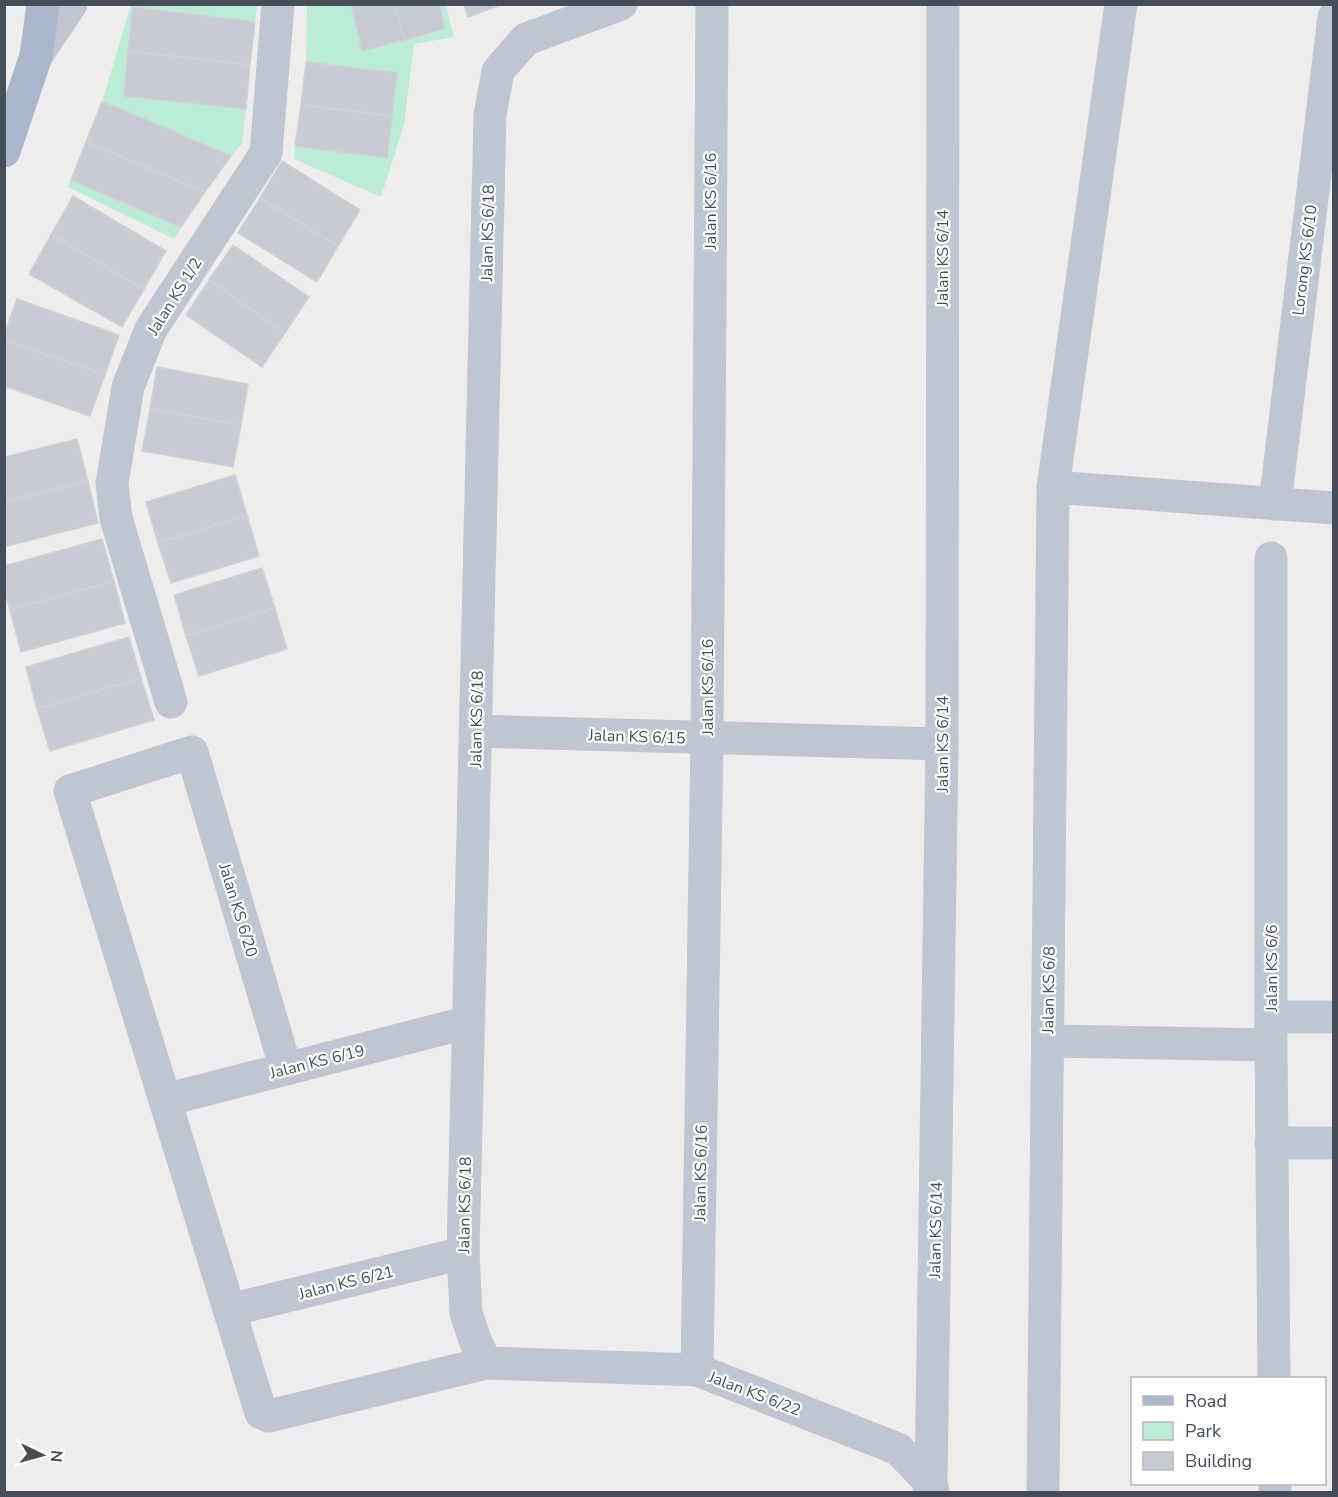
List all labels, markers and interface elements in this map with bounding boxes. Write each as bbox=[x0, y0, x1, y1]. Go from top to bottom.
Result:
street label: Jalan KS 6/16 bbox=[700, 153, 722, 250]
street label: Jalan KS 6/18 bbox=[476, 184, 500, 283]
street label: Lorong KS 6/10 bbox=[1287, 203, 1323, 317]
street label: Jalan KS 6/14 bbox=[932, 209, 954, 307]
street label: Jalan KS 1/2 bbox=[142, 254, 207, 340]
street label: Jalan KS 6/16 bbox=[697, 639, 719, 736]
street label: Jalan KS 6/18 bbox=[465, 670, 489, 769]
street label: Jalan KS 6/14 bbox=[932, 695, 954, 793]
street label: Jalan KS 6/15 bbox=[587, 724, 686, 750]
street label: Jalan KS 6/20 bbox=[213, 860, 263, 960]
street label: Jalan KS 6/6 bbox=[1261, 924, 1283, 1013]
street label: Jalan KS 6/8 bbox=[1037, 946, 1061, 1035]
street label: Jalan KS 6/19 bbox=[267, 1040, 367, 1085]
street label: Jalan KS 6/16 bbox=[689, 1124, 713, 1223]
street label: Jalan KS 6/18 bbox=[453, 1156, 477, 1255]
street label: Jalan KS 6/14 bbox=[924, 1181, 948, 1280]
street label: Jalan KS 6/21 bbox=[296, 1261, 396, 1306]
street label: Jalan KS 6/22 bbox=[705, 1366, 804, 1422]
legend bbox=[1131, 1377, 1326, 1485]
text: Road bbox=[1185, 1389, 1227, 1413]
text: Park bbox=[1185, 1419, 1222, 1443]
north arrow bbox=[12, 1425, 72, 1485]
text: N bbox=[44, 1449, 67, 1463]
text: Building bbox=[1185, 1449, 1252, 1473]

